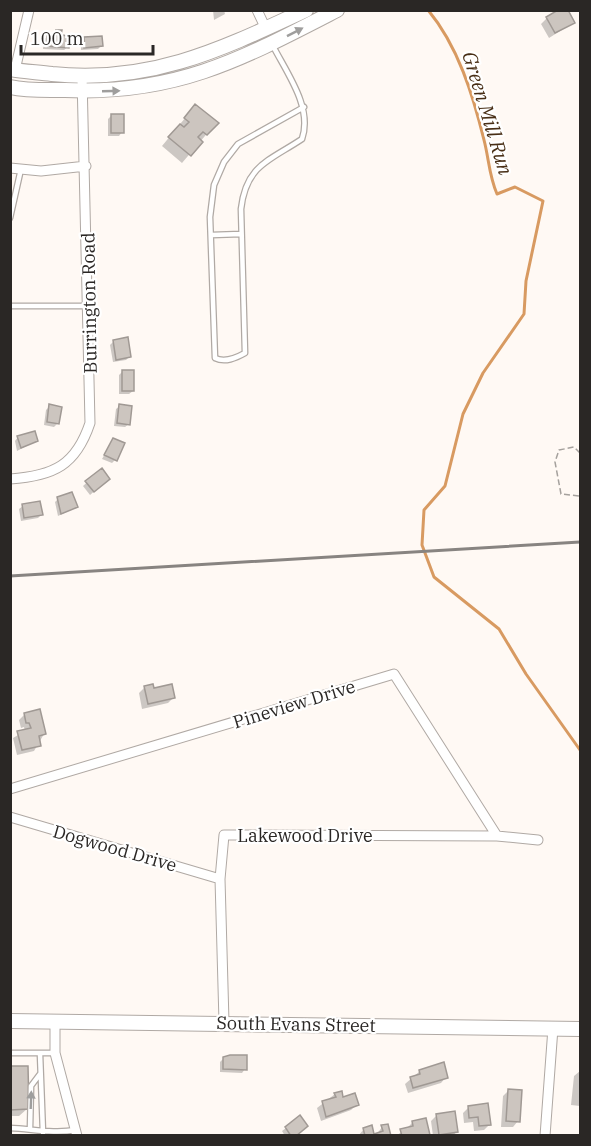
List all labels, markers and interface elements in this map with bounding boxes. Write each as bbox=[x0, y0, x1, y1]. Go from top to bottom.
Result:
scale bar bbox=[21, 18, 153, 56]
text: 100 m bbox=[30, 27, 84, 50]
one-way arrow bbox=[286, 28, 303, 37]
water label: Green Mill Run bbox=[456, 48, 520, 179]
one-way arrow bbox=[101, 87, 120, 96]
street label: Burrington Road bbox=[76, 232, 102, 374]
street label: Pineview Drive bbox=[230, 674, 358, 734]
street label: Dogwood Drive bbox=[50, 819, 180, 877]
street label: Lakewood Drive bbox=[237, 824, 373, 847]
street label: South Evans Street bbox=[216, 1011, 376, 1037]
one-way arrow bbox=[26, 1091, 35, 1110]

